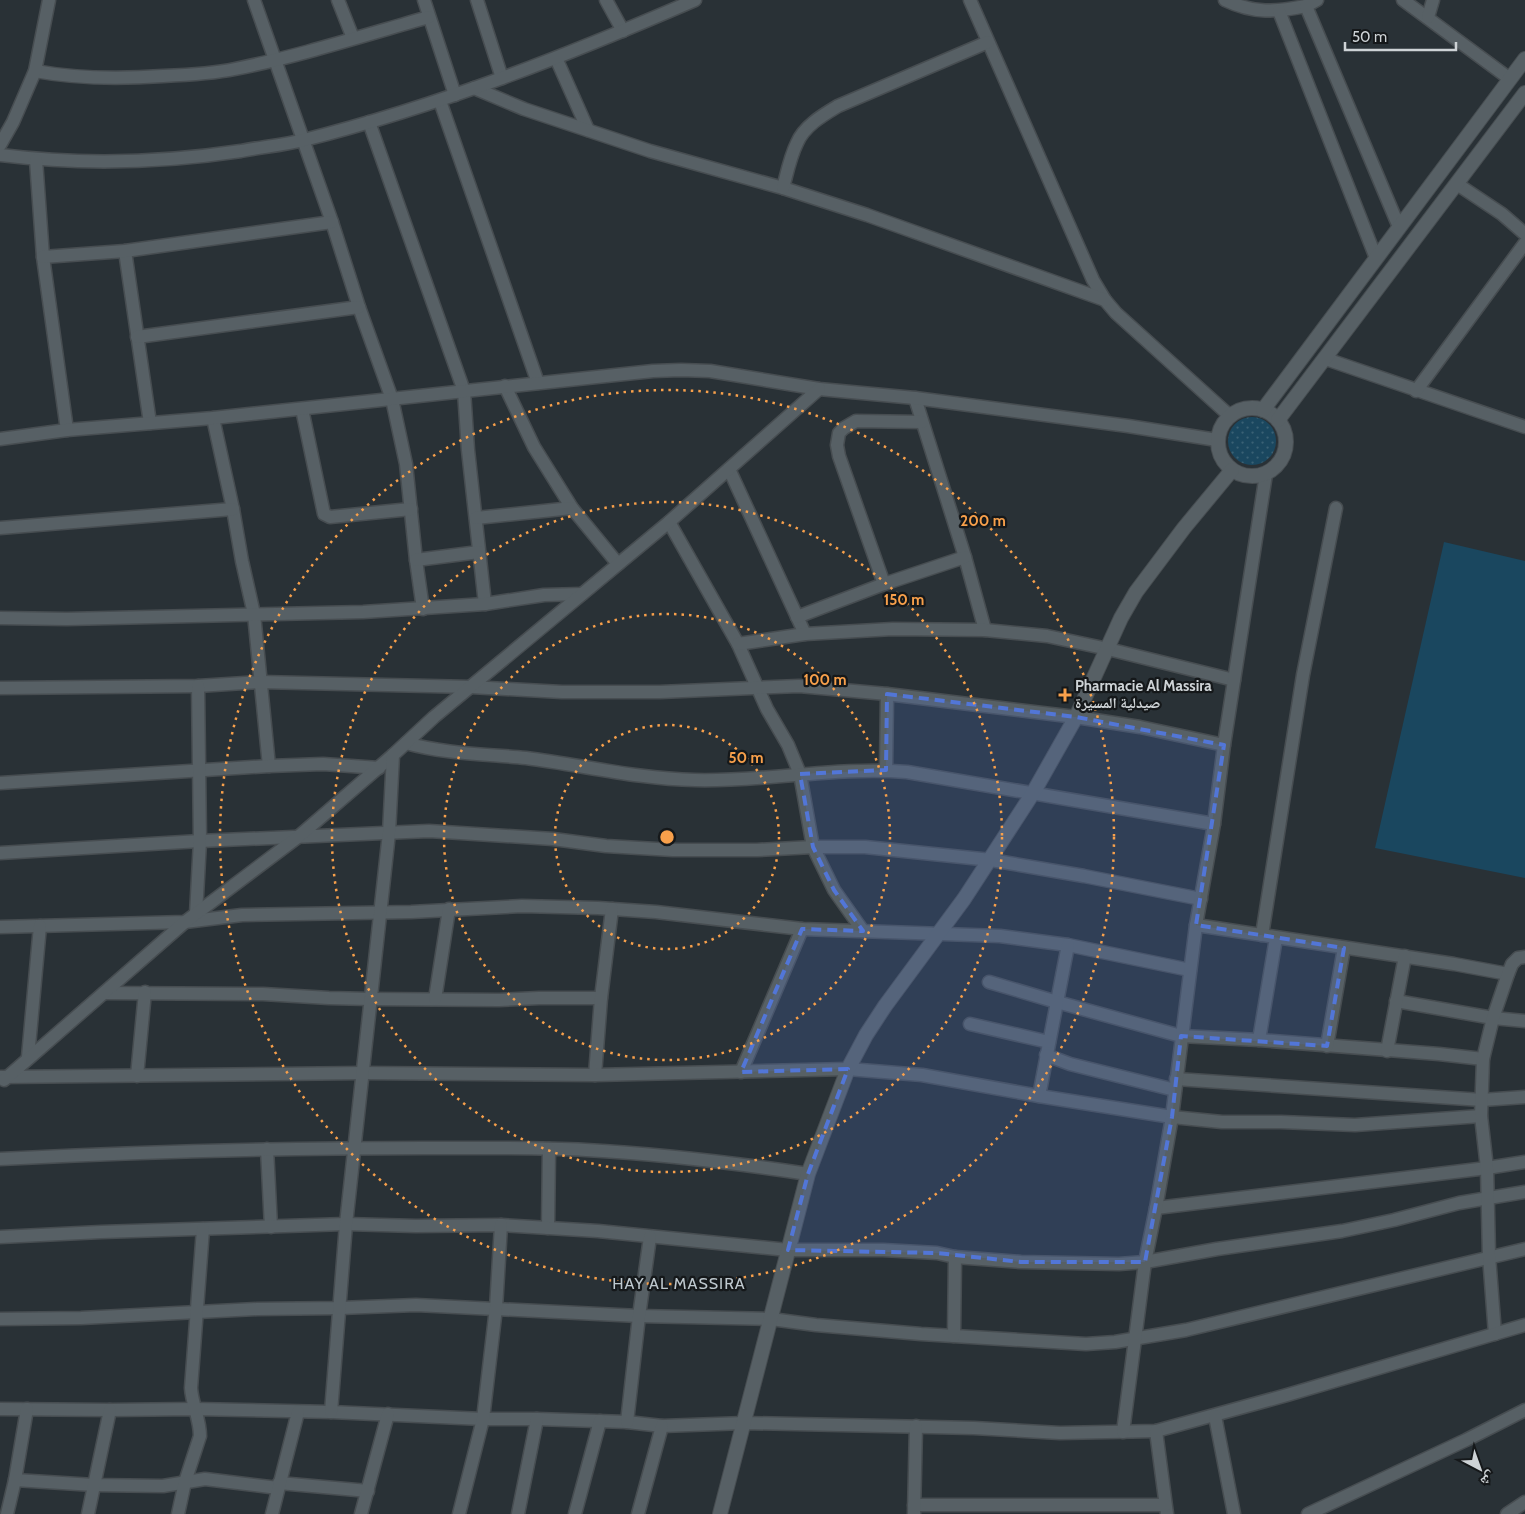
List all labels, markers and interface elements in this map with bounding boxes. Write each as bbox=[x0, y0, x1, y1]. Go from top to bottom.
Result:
scale bar bbox=[1345, 20, 1456, 52]
text: 50 m bbox=[1352, 28, 1387, 46]
text: 200 m bbox=[960, 512, 1006, 530]
text: 150 m bbox=[884, 591, 924, 609]
text: 100 m bbox=[803, 671, 847, 689]
place label: Pharmacie Al Massira صيدلية المسيرة bbox=[1075, 677, 1212, 712]
marker: Pharmacie Al Massira صيدلية المسيرة bbox=[1059, 689, 1071, 701]
text: 50 m bbox=[728, 749, 764, 767]
centre of rings bbox=[658, 828, 676, 846]
district label: HAY AL MASSIRA bbox=[612, 1274, 746, 1293]
north arrow bbox=[1455, 1444, 1505, 1494]
text: ش bbox=[1477, 1467, 1500, 1491]

